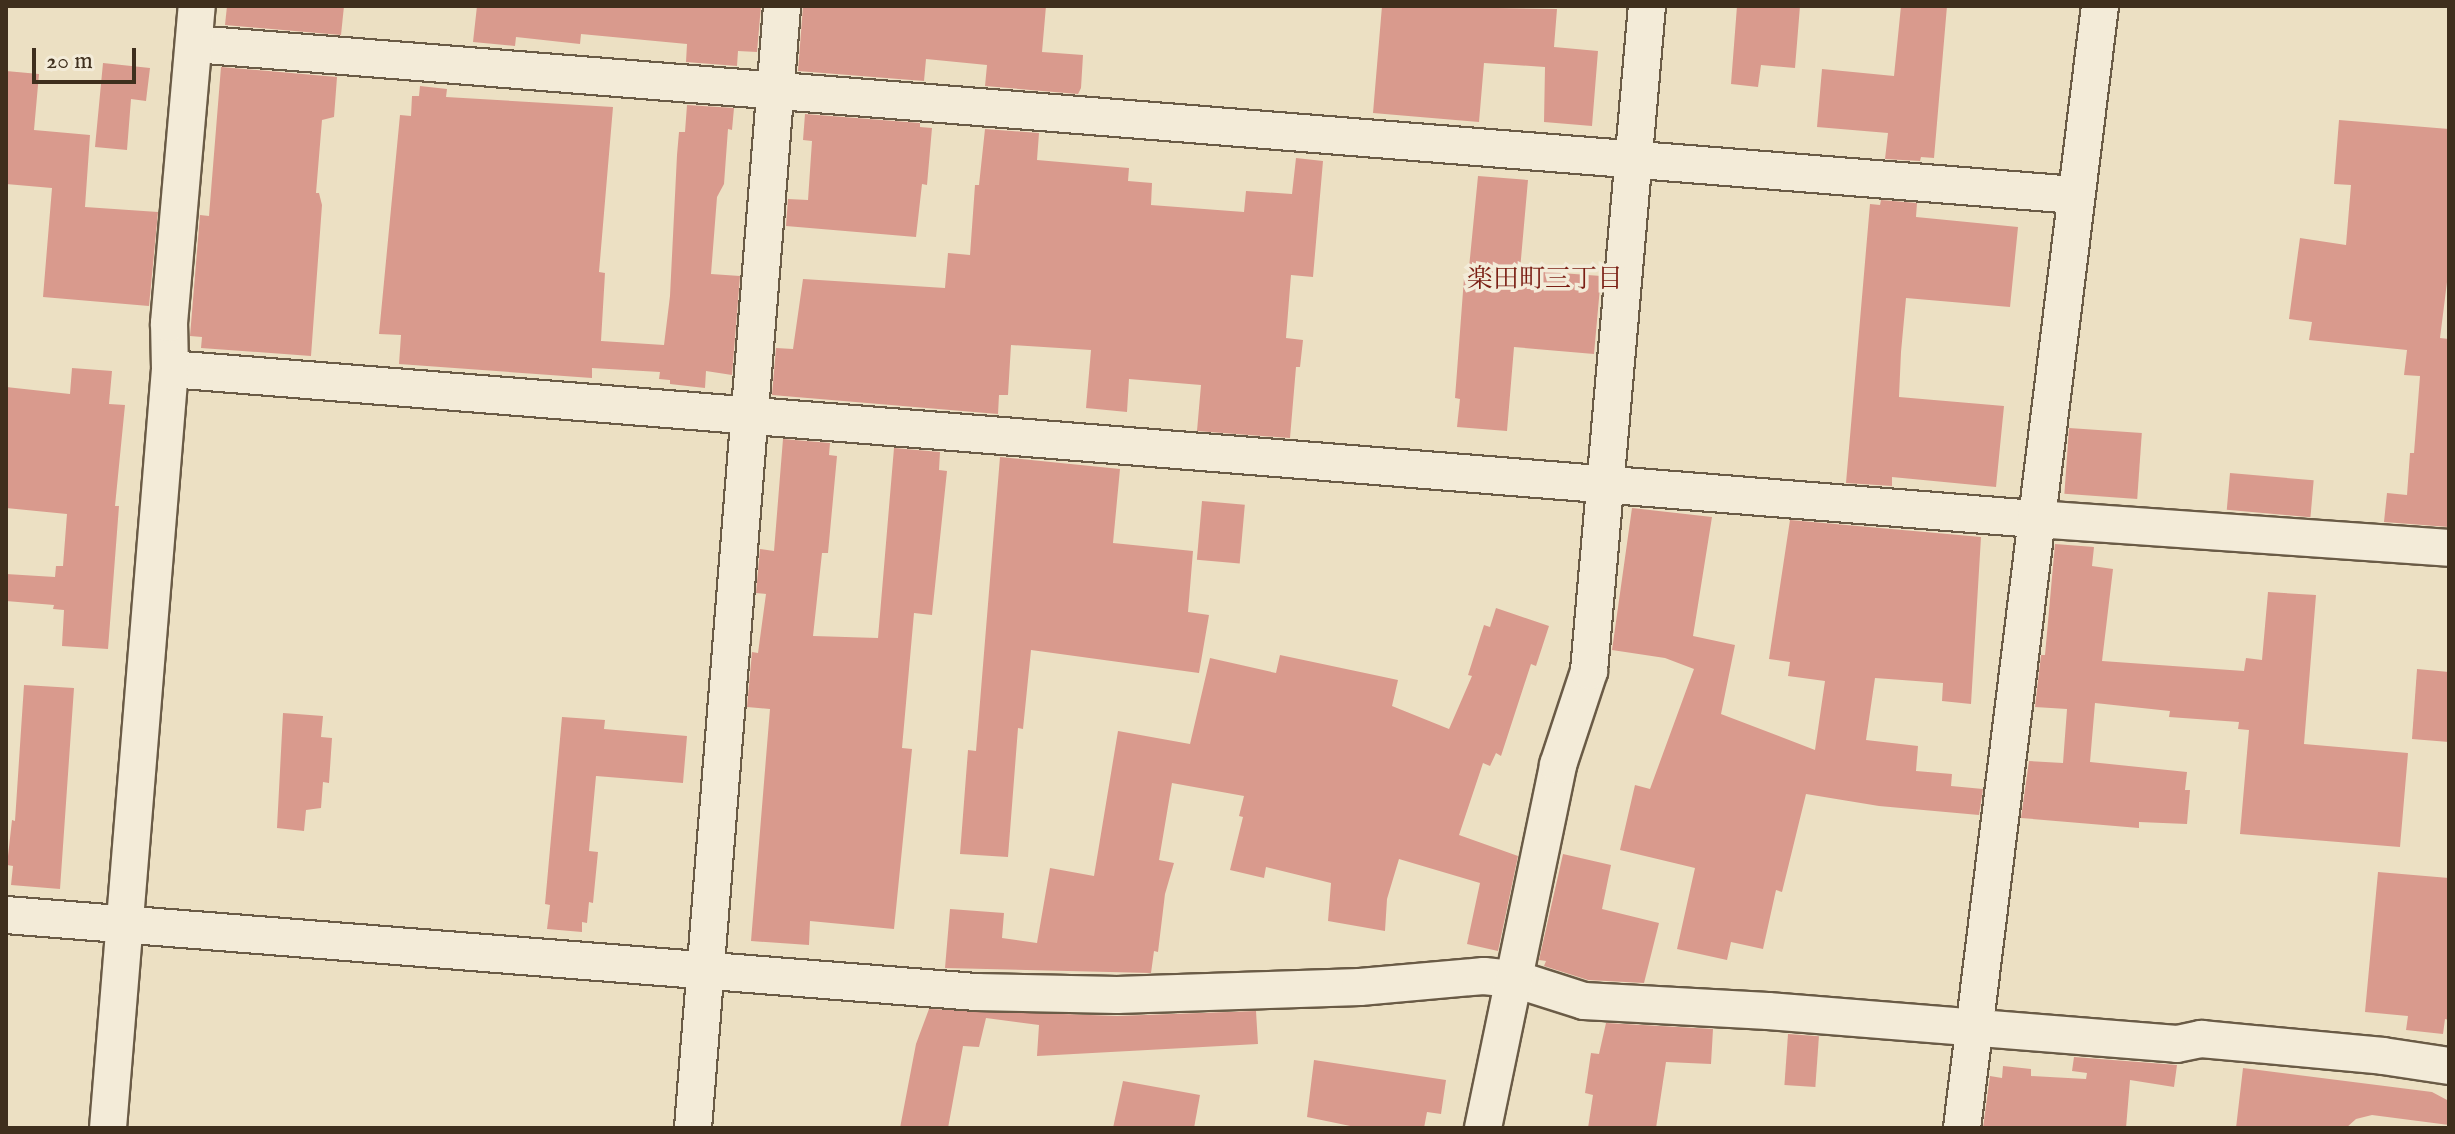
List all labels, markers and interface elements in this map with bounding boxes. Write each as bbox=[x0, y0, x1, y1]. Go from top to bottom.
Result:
scale bar bbox=[36, 32, 140, 82]
text: 20 m bbox=[46, 46, 93, 77]
district label: 楽田町三丁目 bbox=[1467, 264, 1623, 296]

